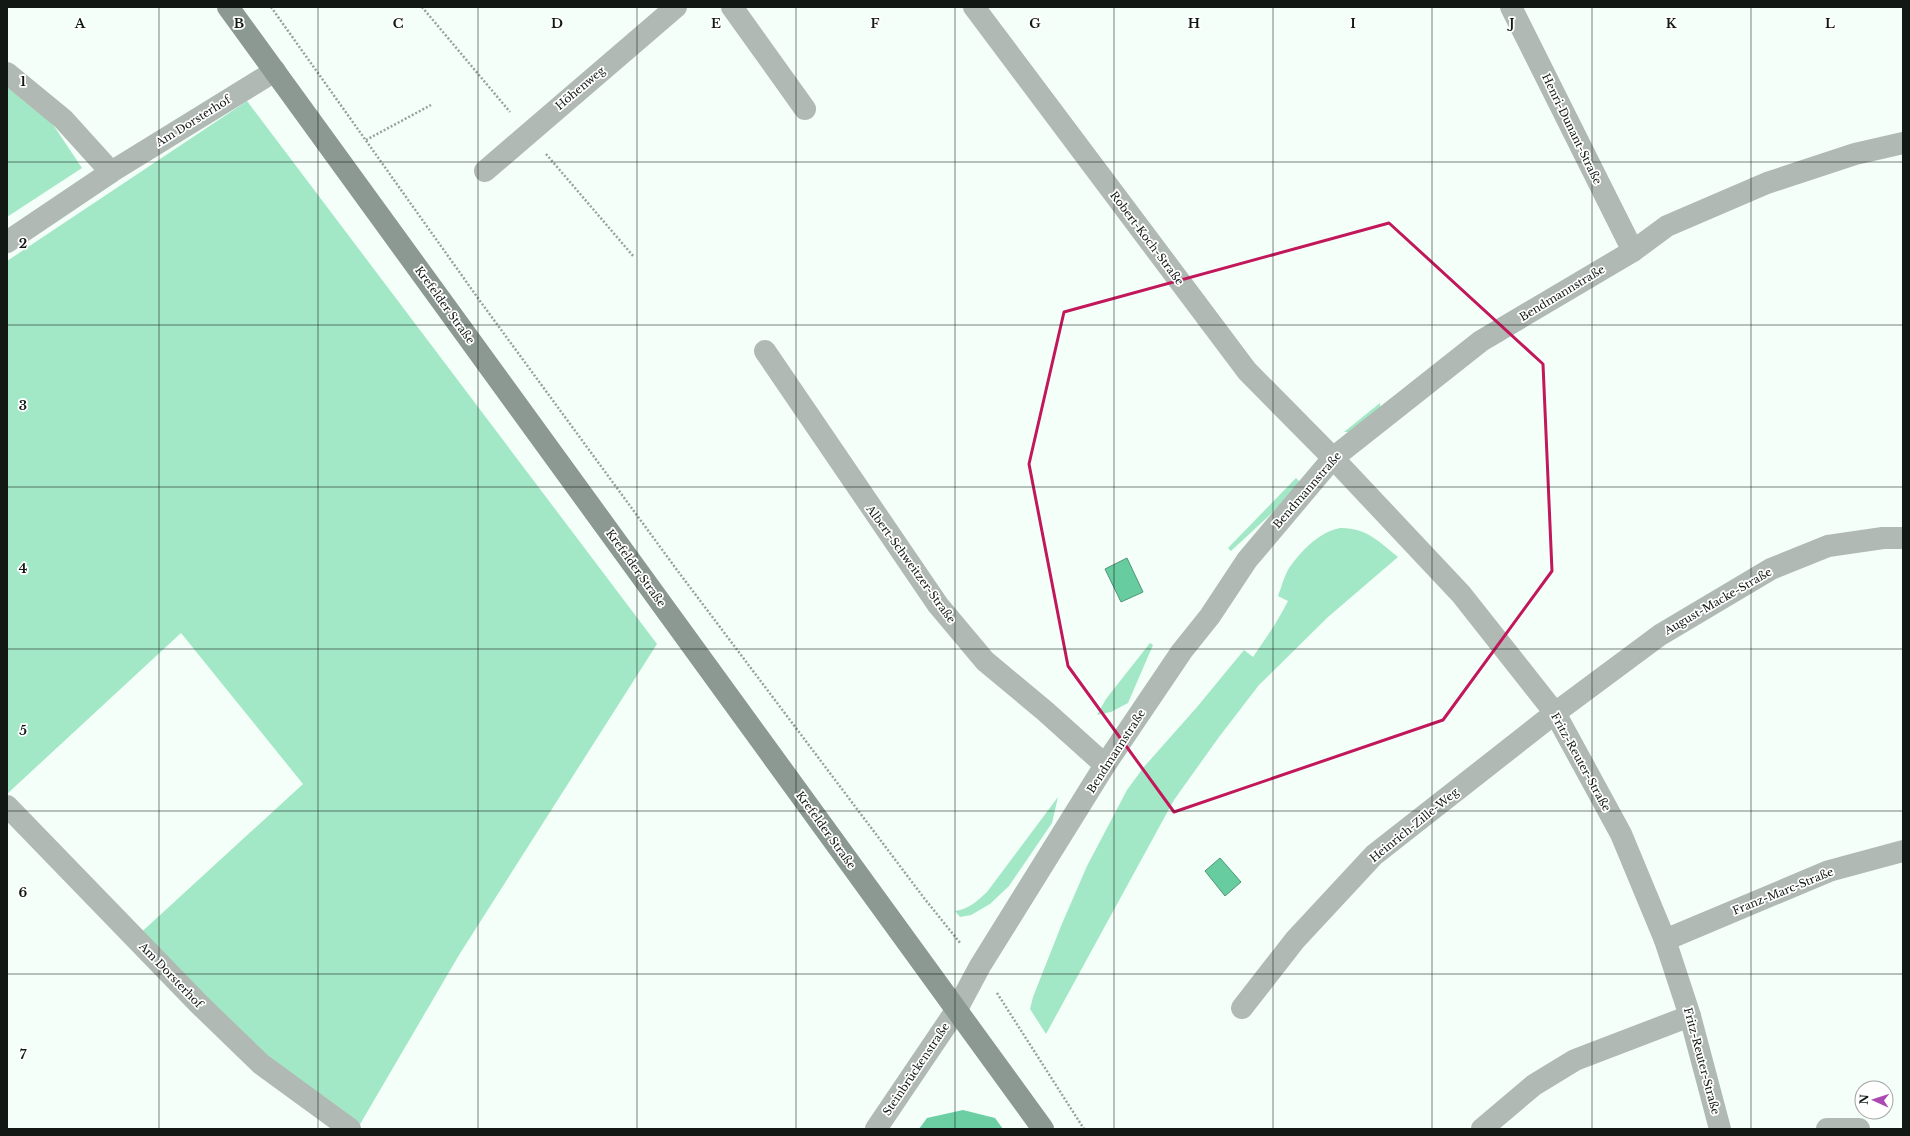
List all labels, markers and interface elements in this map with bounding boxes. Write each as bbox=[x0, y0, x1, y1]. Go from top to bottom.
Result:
text: A bbox=[74, 15, 86, 32]
text: B bbox=[234, 15, 244, 32]
text: C bbox=[393, 15, 404, 32]
text: D bbox=[551, 15, 563, 32]
text: E bbox=[711, 15, 721, 32]
text: F bbox=[871, 15, 880, 32]
text: G bbox=[1029, 15, 1041, 32]
text: H bbox=[1188, 15, 1200, 32]
text: I bbox=[1350, 15, 1356, 32]
text: J bbox=[1506, 15, 1515, 32]
text: K bbox=[1666, 15, 1677, 32]
text: L bbox=[1825, 15, 1835, 32]
street label: Höhenweg bbox=[552, 63, 608, 113]
street label: Henri-Dunant-Straße bbox=[1539, 71, 1605, 187]
text: 1 bbox=[20, 73, 26, 90]
street label: Am Dorsterhof bbox=[152, 92, 234, 150]
street label: Robert-Koch-Straße bbox=[1107, 188, 1187, 288]
text: 2 bbox=[19, 235, 27, 252]
street label: Bendmannstraße bbox=[1517, 262, 1607, 324]
street label: Krefelder Straße bbox=[412, 263, 478, 347]
text: 3 bbox=[19, 397, 27, 414]
street label: Bendmannstraße bbox=[1270, 449, 1344, 531]
street label: Albert-Schweitzer-Straße bbox=[863, 501, 959, 626]
street label: Krefelder Straße bbox=[603, 526, 669, 610]
text: 4 bbox=[19, 560, 28, 577]
street label: August-Macke-Straße bbox=[1661, 564, 1774, 638]
street label: Bendmannstraße bbox=[1084, 706, 1148, 796]
street label: Fritz-Reuter-Straße bbox=[1548, 710, 1614, 814]
text: 5 bbox=[19, 722, 27, 739]
street label: Heinrich-Zille-Weg bbox=[1367, 785, 1462, 865]
street label: Krefelder Straße bbox=[793, 788, 859, 872]
street label: Franz-Marc-Straße bbox=[1730, 864, 1836, 918]
text: 6 bbox=[19, 884, 28, 901]
street label: Am Dorsterhof bbox=[136, 939, 207, 1012]
street label: Fritz-Reuter-Straße bbox=[1681, 1006, 1723, 1116]
street label: Steinbrückenstraße bbox=[880, 1020, 952, 1118]
text: 7 bbox=[20, 1046, 27, 1063]
north arrow bbox=[1854, 1080, 1894, 1120]
text: N bbox=[1857, 1093, 1871, 1105]

